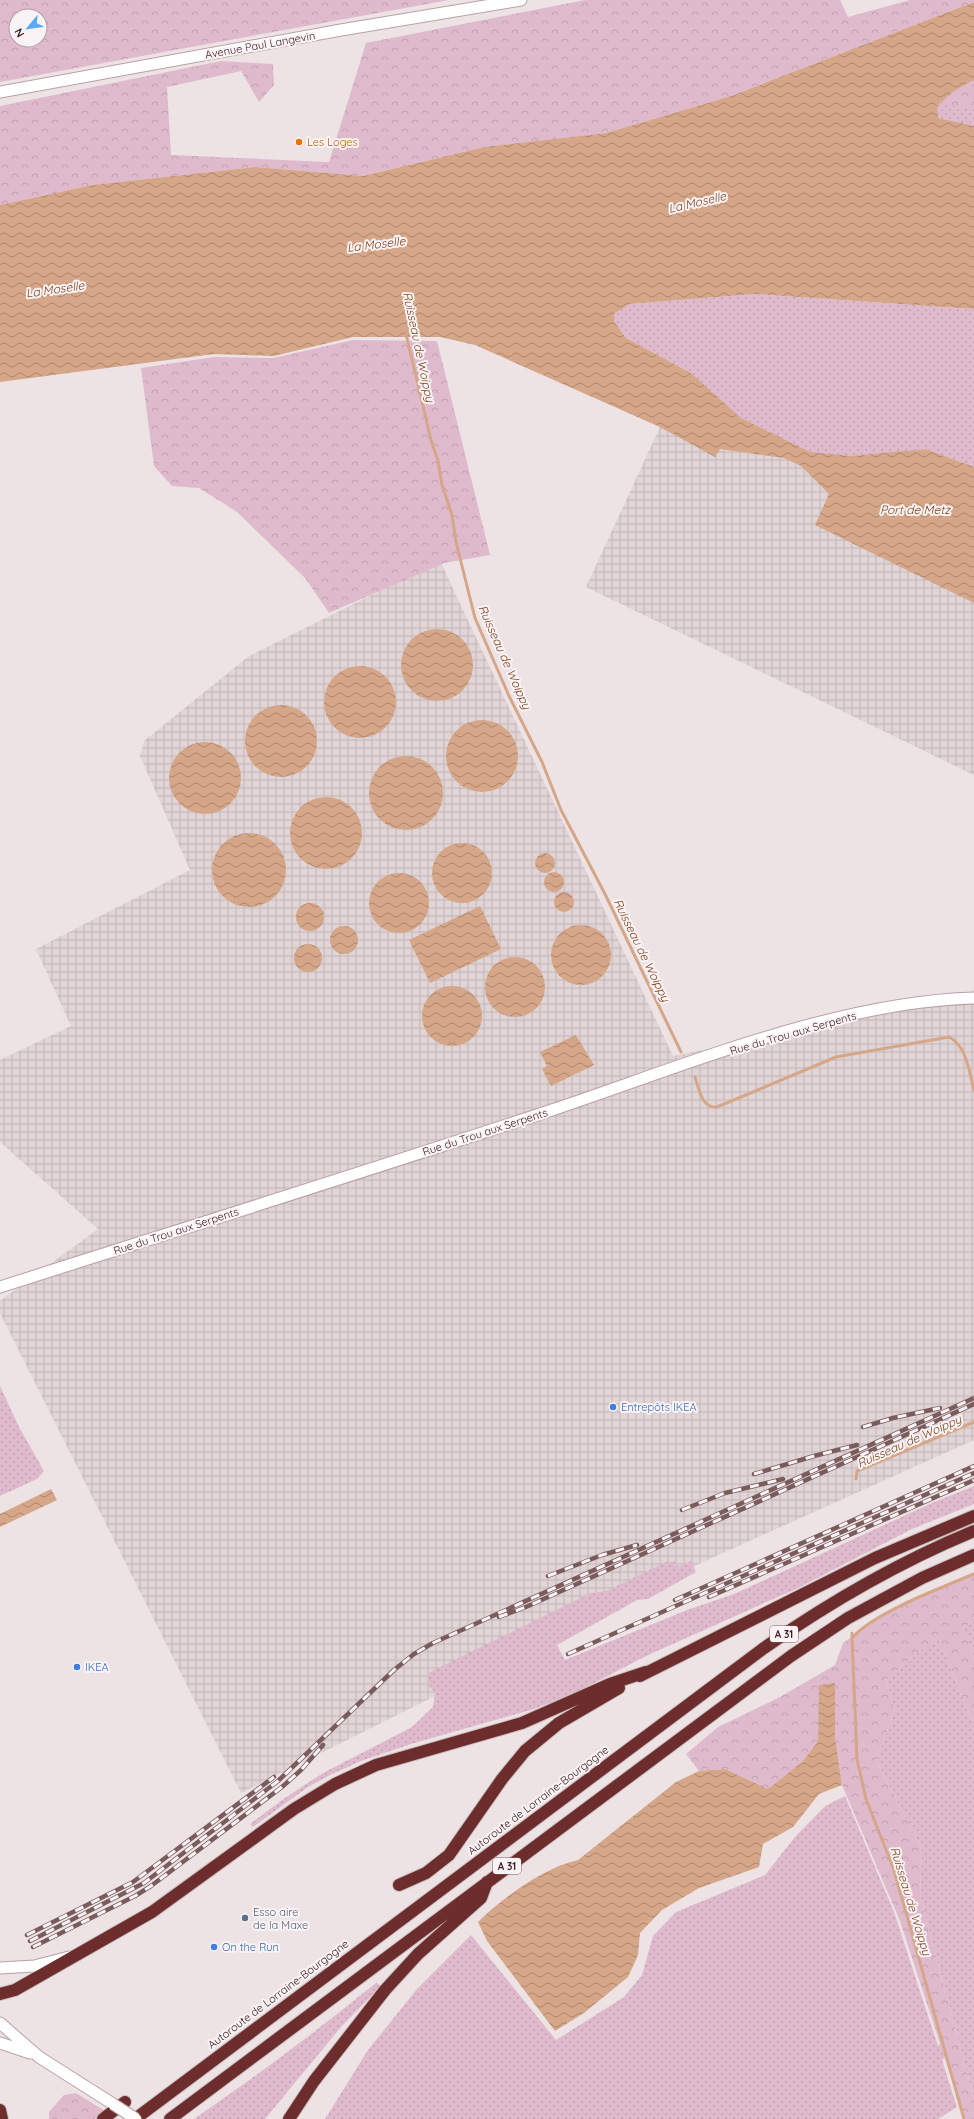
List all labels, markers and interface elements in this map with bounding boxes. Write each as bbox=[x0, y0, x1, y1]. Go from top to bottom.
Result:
north arrow bbox=[8, 8, 48, 48]
text: N bbox=[11, 26, 27, 40]
street label: Avenue Paul Langevin bbox=[204, 28, 316, 62]
place label: Les Loges bbox=[307, 135, 358, 149]
marker: Les Loges bbox=[294, 137, 304, 147]
water label: La Moselle bbox=[667, 188, 728, 216]
water label: La Moselle bbox=[346, 233, 407, 255]
water label: La Moselle bbox=[25, 277, 86, 301]
water label: Ruisseau de Woippy bbox=[400, 290, 438, 405]
water label: Port de Metz bbox=[880, 502, 951, 517]
water label: Ruisseau de Woippy bbox=[475, 603, 535, 713]
water label: Ruisseau de Woippy bbox=[611, 896, 674, 1005]
street label: Rue du Trou aux Serpents bbox=[728, 1008, 858, 1058]
street label: Rue du Trou aux Serpents bbox=[421, 1105, 549, 1159]
street label: Rue du Trou aux Serpents bbox=[112, 1204, 240, 1258]
place label: Entrepôts IKEA bbox=[621, 1400, 697, 1414]
marker: Entrepôts IKEA bbox=[608, 1402, 618, 1412]
water label: Ruisseau de Woippy bbox=[855, 1411, 965, 1471]
road number: A 31 bbox=[770, 1626, 798, 1642]
place label: IKEA bbox=[85, 1660, 109, 1674]
marker: IKEA bbox=[72, 1662, 82, 1672]
street label: Autoroute de Lorraine-Bourgogne bbox=[465, 1742, 611, 1858]
water label: Ruisseau de Woippy bbox=[887, 1845, 935, 1958]
road number: A 31 bbox=[493, 1858, 521, 1874]
place label: Esso aire de la Maxe bbox=[253, 1905, 308, 1932]
marker: Esso aire de la Maxe bbox=[240, 1913, 250, 1923]
street label: Autoroute de Lorraine-Bourgogne bbox=[205, 1936, 351, 2052]
place label: On the Run bbox=[222, 1940, 279, 1954]
marker: On the Run bbox=[209, 1942, 219, 1952]

